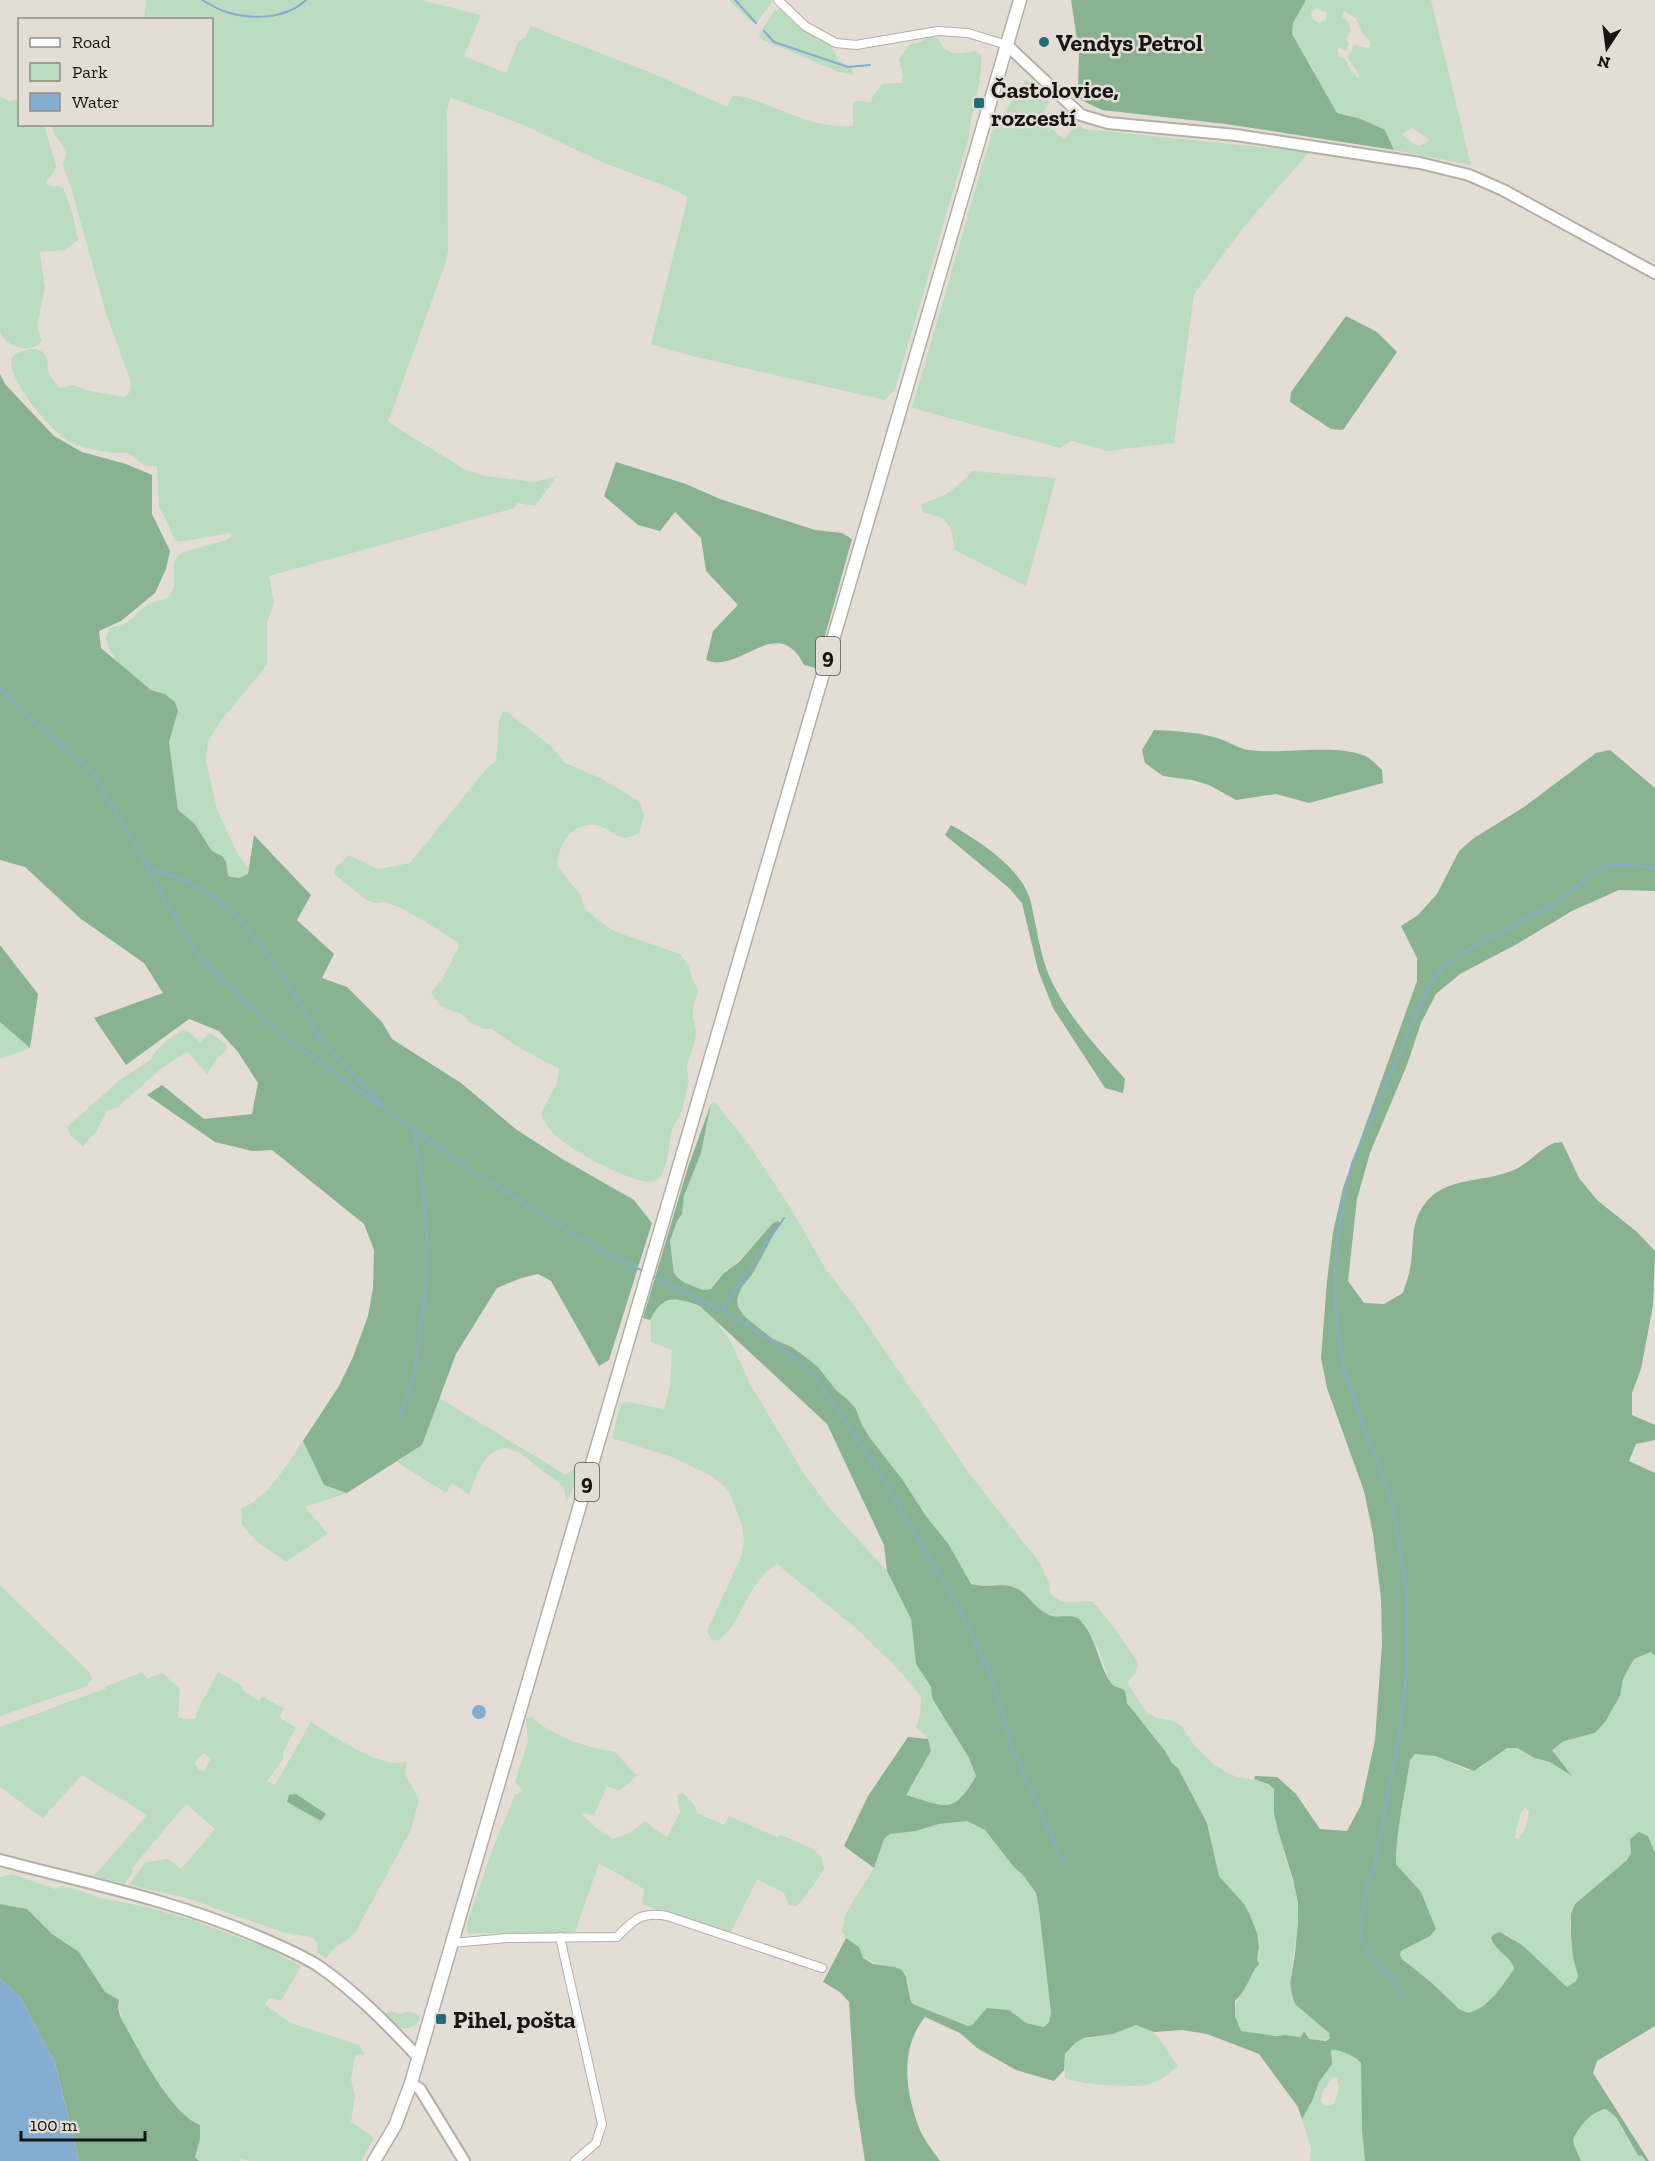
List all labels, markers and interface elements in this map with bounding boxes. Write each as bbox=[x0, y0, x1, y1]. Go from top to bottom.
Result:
legend bbox=[18, 18, 213, 126]
north arrow bbox=[1577, 18, 1637, 78]
place label: Vendys Petrol bbox=[1056, 28, 1203, 57]
text: Road bbox=[72, 31, 111, 53]
marker: Vendys Petrol bbox=[1037, 35, 1051, 49]
text: N bbox=[1596, 52, 1612, 73]
text: Park bbox=[72, 61, 108, 83]
place label: Častolovice, rozcestí bbox=[991, 75, 1119, 132]
text: Water bbox=[72, 91, 119, 113]
marker: Častolovice, rozcestí bbox=[972, 96, 986, 110]
road number: 9 bbox=[816, 637, 840, 675]
road number: 9 bbox=[575, 1463, 599, 1501]
place label: Pihel, pošta bbox=[453, 2005, 576, 2034]
marker: Pihel, pošta bbox=[434, 2012, 448, 2026]
scale bar bbox=[21, 2104, 146, 2142]
text: 100 m bbox=[30, 2114, 78, 2136]

